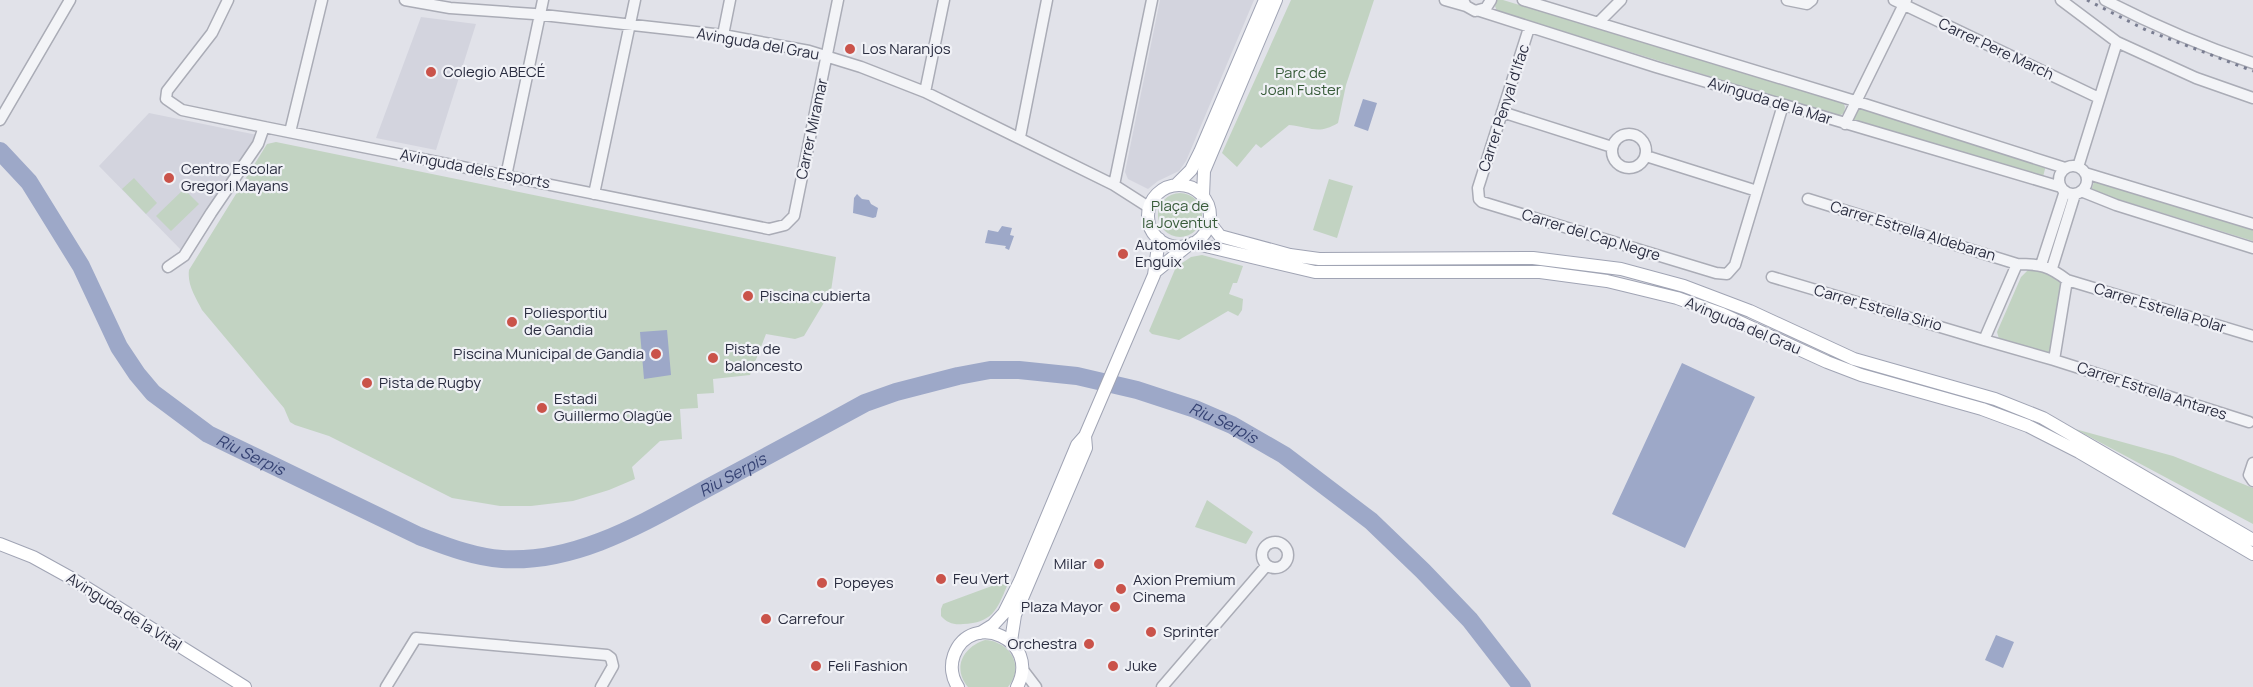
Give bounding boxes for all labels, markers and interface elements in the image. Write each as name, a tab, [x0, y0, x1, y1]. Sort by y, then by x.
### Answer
street label: Carrer Pere March	[1935, 13, 2057, 85]
street label: Avinguda del Grau	[695, 22, 821, 65]
place label: Los Naranjos	[862, 38, 951, 59]
street label: Carrer Penyal d'Ifac	[1473, 41, 1534, 174]
marker: Los Naranjos	[843, 42, 857, 56]
place label: Colegio ABECÉ	[443, 61, 545, 82]
park label: Parc de Joan Fuster	[1261, 62, 1342, 100]
marker: Colegio ABECÉ	[424, 65, 438, 79]
street label: Avinguda de la Mar	[1705, 72, 1835, 130]
street label: Carrer Miramar	[791, 76, 833, 181]
street label: Avinguda dels Esports	[398, 144, 552, 193]
place label: Centro Escolar Gregori Mayans	[181, 158, 289, 196]
marker: Centro Escolar Gregori Mayans	[162, 171, 176, 185]
park label: Plaça de la Joventut	[1142, 195, 1218, 233]
street label: Carrer Estrella Aldebaran	[1828, 195, 1999, 266]
street label: Carrer del Cap Negre	[1519, 203, 1663, 266]
place label: Automóviles Enguix	[1135, 234, 1221, 272]
marker: Automóviles Enguix	[1116, 247, 1130, 261]
street label: Carrer Estrella Polar	[2092, 277, 2229, 338]
street label: Carrer Estrella Sirio	[1812, 279, 1945, 336]
place label: Piscina cubierta	[760, 285, 870, 306]
marker: Piscina cubierta	[741, 289, 755, 303]
street label: Avinguda del Grau	[1682, 292, 1804, 359]
place label: Poliesportiu de Gandia	[524, 302, 607, 340]
marker: Poliesportiu de Gandia	[505, 315, 519, 329]
place label: Pista de baloncesto	[725, 338, 803, 376]
place label: Piscina Municipal de Gandia	[453, 343, 644, 364]
marker: Piscina Municipal de Gandia	[649, 347, 663, 361]
marker: Pista de baloncesto	[706, 351, 720, 365]
street label: Carrer Estrella Antares	[2075, 356, 2230, 425]
place label: Pista de Rugby	[379, 372, 481, 393]
marker: Pista de Rugby	[360, 376, 374, 390]
place label: Estadi Guillermo Olagüe	[554, 388, 672, 426]
water label: Riu Serpis	[1186, 397, 1263, 449]
marker: Estadi Guillermo Olagüe	[535, 401, 549, 415]
water label: Riu Serpis	[213, 429, 290, 481]
water label: Riu Serpis	[695, 447, 771, 502]
place label: Milar	[1054, 553, 1088, 574]
marker: Milar	[1092, 557, 1106, 571]
street label: Avinguda de la Vital	[62, 568, 186, 656]
place label: Feu Vert	[953, 568, 1009, 589]
place label: Axion Premium Cinema	[1133, 569, 1235, 607]
place label: Popeyes	[834, 572, 894, 593]
marker: Feu Vert	[934, 572, 948, 586]
marker: Popeyes	[815, 576, 829, 590]
marker: Axion Premium Cinema	[1114, 582, 1128, 596]
place label: Plaza Mayor	[1021, 596, 1104, 617]
marker: Plaza Mayor	[1108, 600, 1122, 614]
place label: Carrefour	[778, 608, 845, 629]
marker: Carrefour	[759, 612, 773, 626]
place label: Sprinter	[1163, 621, 1219, 642]
marker: Sprinter	[1144, 625, 1158, 639]
place label: Orchestra	[1008, 633, 1077, 654]
marker: Orchestra	[1082, 637, 1096, 651]
place label: Feli Fashion	[828, 655, 908, 676]
place label: Juke	[1125, 655, 1157, 676]
marker: Feli Fashion	[809, 659, 823, 673]
marker: Juke	[1106, 659, 1120, 673]

